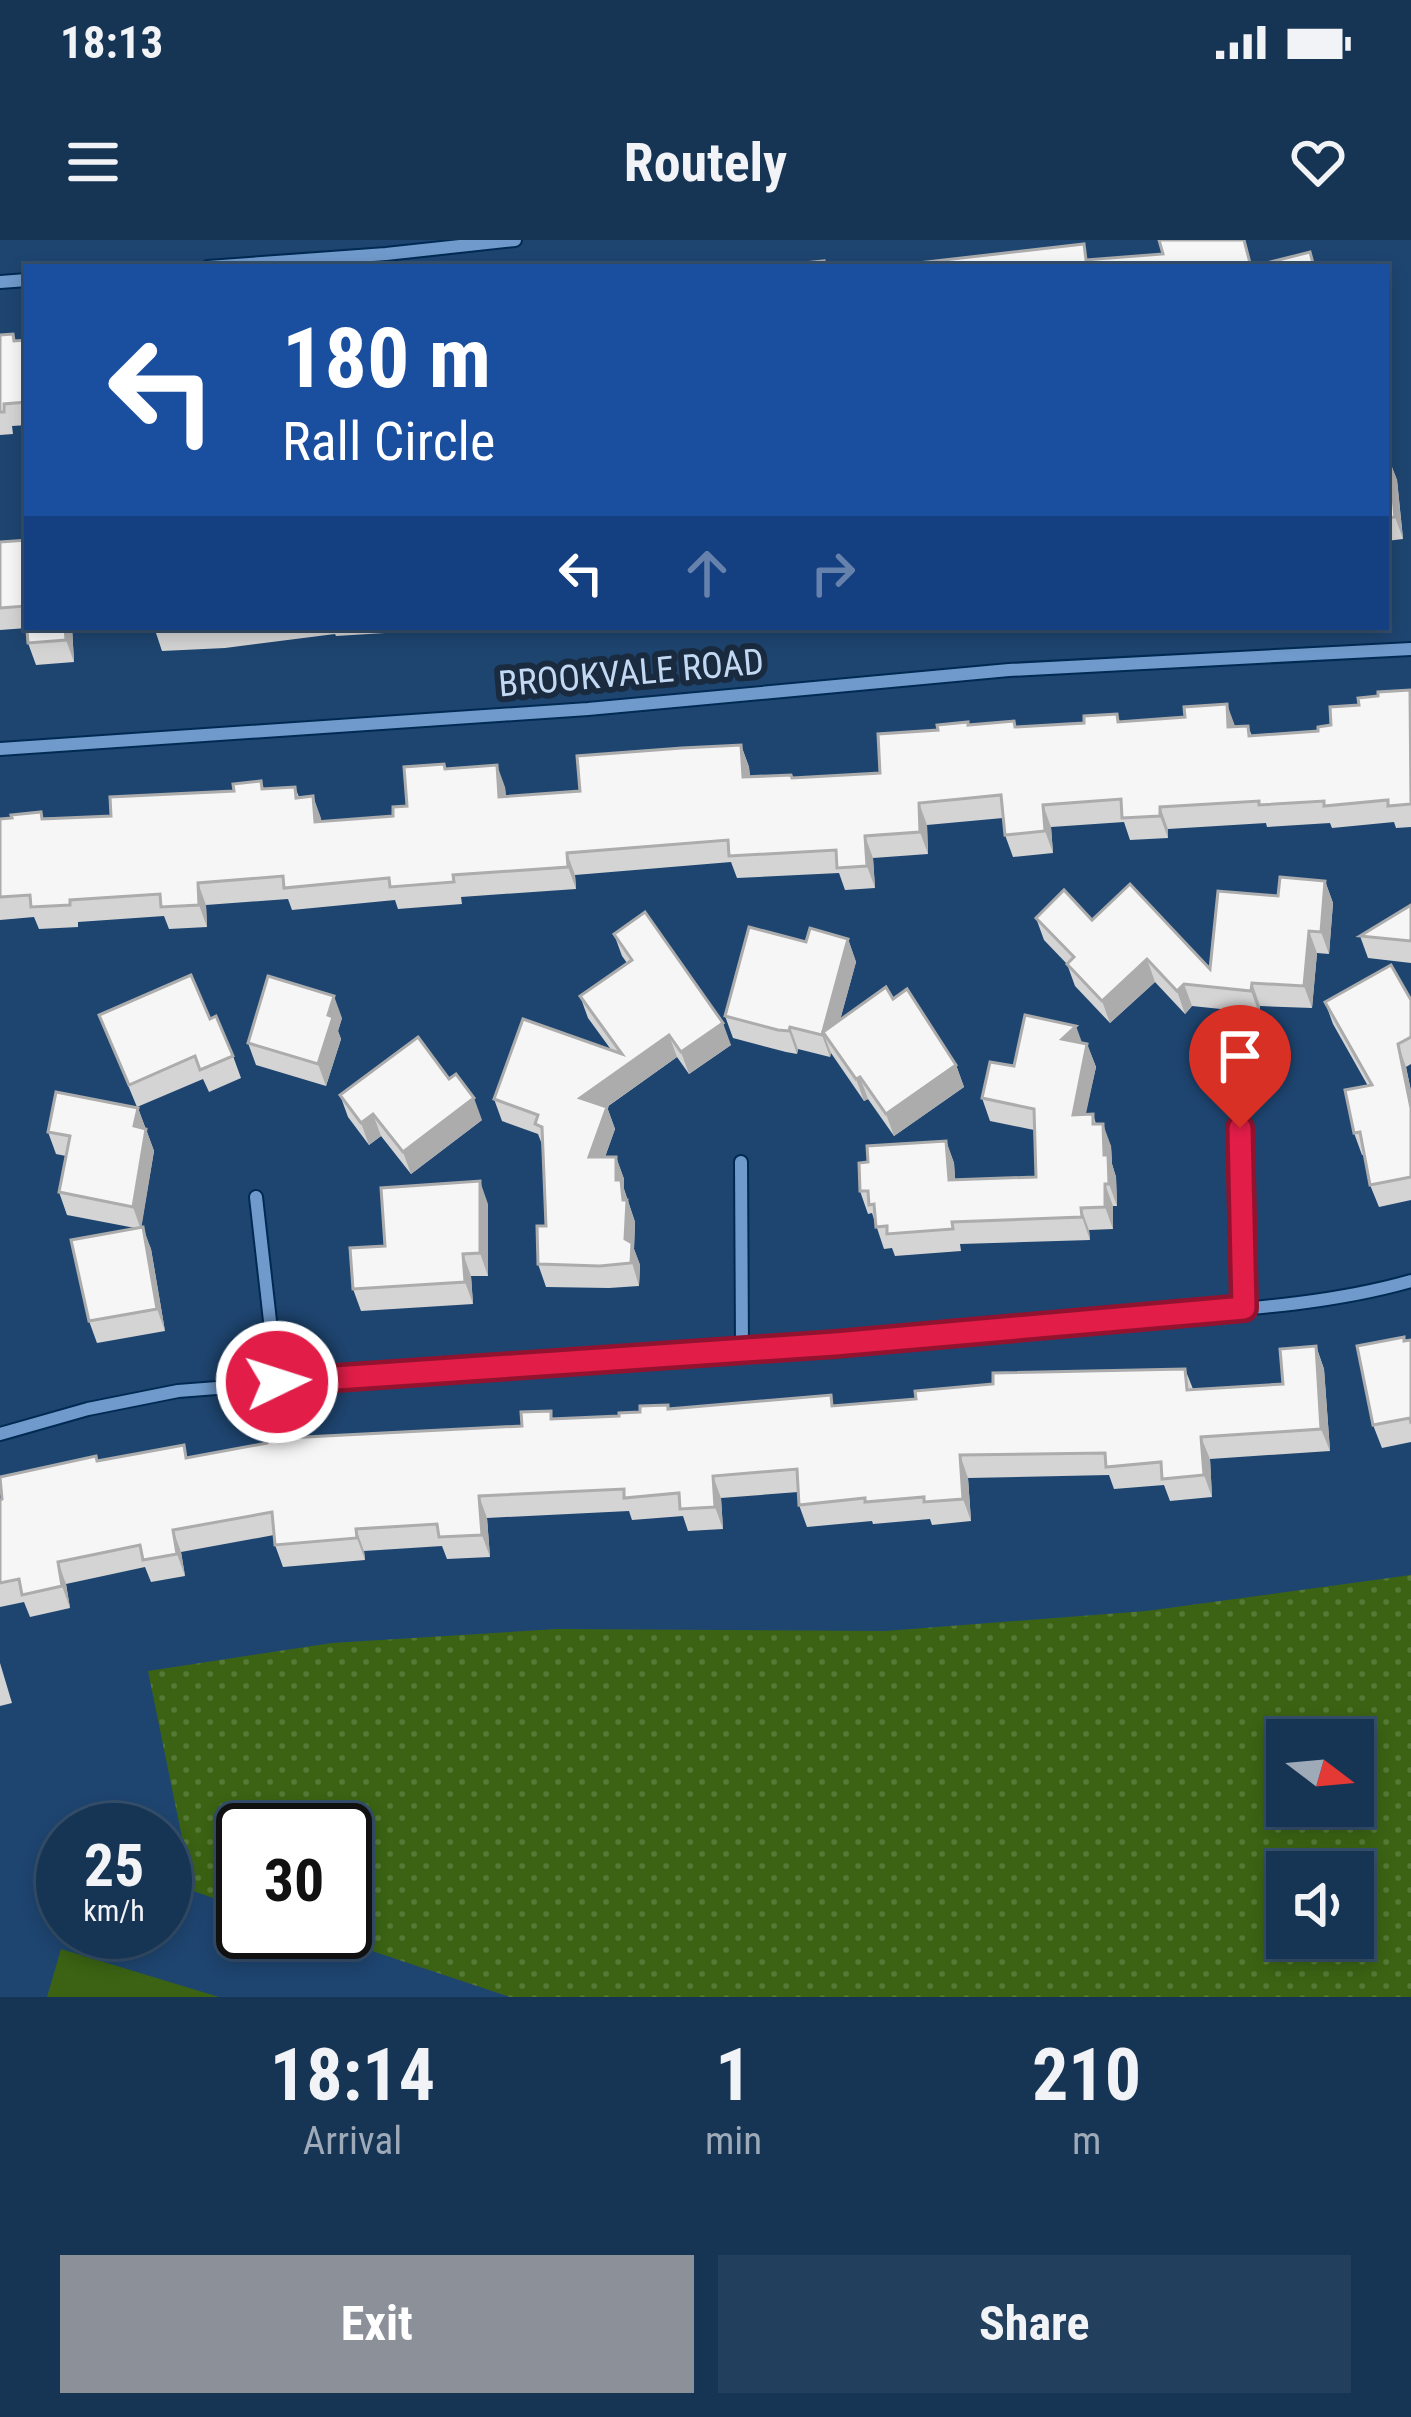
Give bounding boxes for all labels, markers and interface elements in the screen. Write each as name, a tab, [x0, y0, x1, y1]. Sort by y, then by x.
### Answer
text: 18:13	[60, 16, 163, 69]
icon: menu	[60, 129, 126, 195]
icon: heart	[1285, 129, 1351, 195]
text: Routely	[624, 131, 787, 194]
text: 180 m	[282, 309, 491, 408]
icon: left	[84, 312, 240, 468]
text: Rall Circle	[282, 410, 495, 473]
icon: left	[548, 540, 614, 606]
icon: ahead	[674, 540, 740, 606]
icon: right	[800, 540, 866, 606]
street label: BROOKVALE ROAD	[497, 640, 765, 706]
pin	[1189, 1005, 1291, 1128]
icon: arrive	[1207, 1023, 1273, 1089]
position arrow	[214, 1319, 340, 1445]
north arrow	[1266, 1719, 1374, 1827]
map controls	[1266, 1719, 1374, 1959]
speed limit sign: 30	[216, 1803, 372, 1959]
text: 25	[84, 1830, 144, 1901]
button: sound	[1266, 1851, 1374, 1959]
text: km/h	[83, 1893, 145, 1928]
text: 18:14	[270, 2033, 435, 2118]
text: 1	[715, 2033, 752, 2118]
text: 210	[1032, 2033, 1141, 2118]
text: Arrival	[303, 2118, 402, 2164]
text: min	[705, 2118, 762, 2164]
text: m	[1072, 2118, 1101, 2164]
button: Exit	[60, 2255, 694, 2393]
button: Share	[718, 2255, 1351, 2393]

